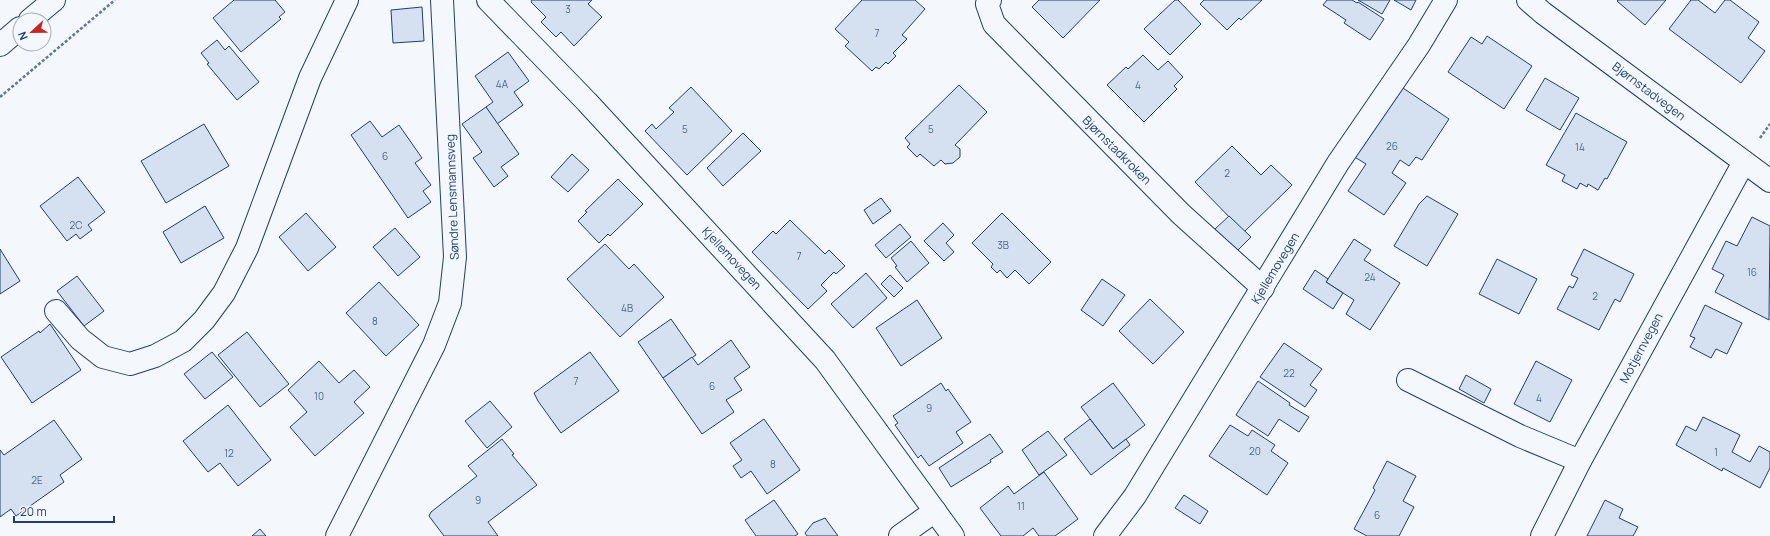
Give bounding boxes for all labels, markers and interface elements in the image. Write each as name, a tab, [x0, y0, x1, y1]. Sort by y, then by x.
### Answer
house number: 3	[565, 2, 571, 16]
north arrow	[12, 12, 52, 52]
house number: 7	[874, 26, 880, 40]
text: N	[14, 29, 31, 42]
street label: Bjørnstadvegen	[1609, 58, 1689, 124]
house number: 4A	[496, 77, 509, 91]
house number: 4	[1135, 78, 1141, 92]
street label: Bjørnstadkroken	[1079, 112, 1155, 188]
house number: 5	[682, 122, 688, 136]
house number: 5	[928, 122, 934, 136]
street label: Søndre Lensmannsveg	[441, 134, 463, 260]
house number: 26	[1386, 139, 1398, 153]
house number: 14	[1575, 140, 1585, 154]
house number: 6	[382, 149, 388, 163]
house number: 2	[1224, 166, 1230, 180]
house number: 2C	[70, 218, 82, 232]
street label: Kjellemovegen	[698, 223, 766, 293]
street label: Kjellemovegen	[1247, 229, 1303, 307]
house number: 3B	[997, 238, 1009, 252]
house number: 7	[796, 249, 802, 263]
house number: 16	[1747, 265, 1757, 279]
house number: 24	[1364, 270, 1376, 284]
house number: 2	[1592, 289, 1598, 303]
house number: 4B	[621, 301, 633, 315]
street label: Motjernvegen	[1615, 310, 1667, 386]
house number: 8	[372, 314, 378, 328]
house number: 22	[1283, 366, 1295, 380]
house number: 7	[573, 374, 579, 388]
house number: 6	[709, 379, 715, 393]
house number: 10	[314, 389, 324, 403]
house number: 4	[1536, 391, 1542, 405]
house number: 9	[926, 401, 932, 415]
house number: 20	[1249, 444, 1261, 458]
house number: 1	[1714, 445, 1718, 459]
house number: 12	[224, 446, 234, 460]
house number: 8	[770, 457, 776, 471]
house number: 2E	[31, 473, 43, 487]
house number: 9	[475, 493, 481, 507]
scale bar	[14, 498, 114, 524]
house number: 11	[1017, 499, 1025, 513]
text: 20 m	[20, 503, 47, 520]
house number: 6	[1374, 508, 1380, 522]

